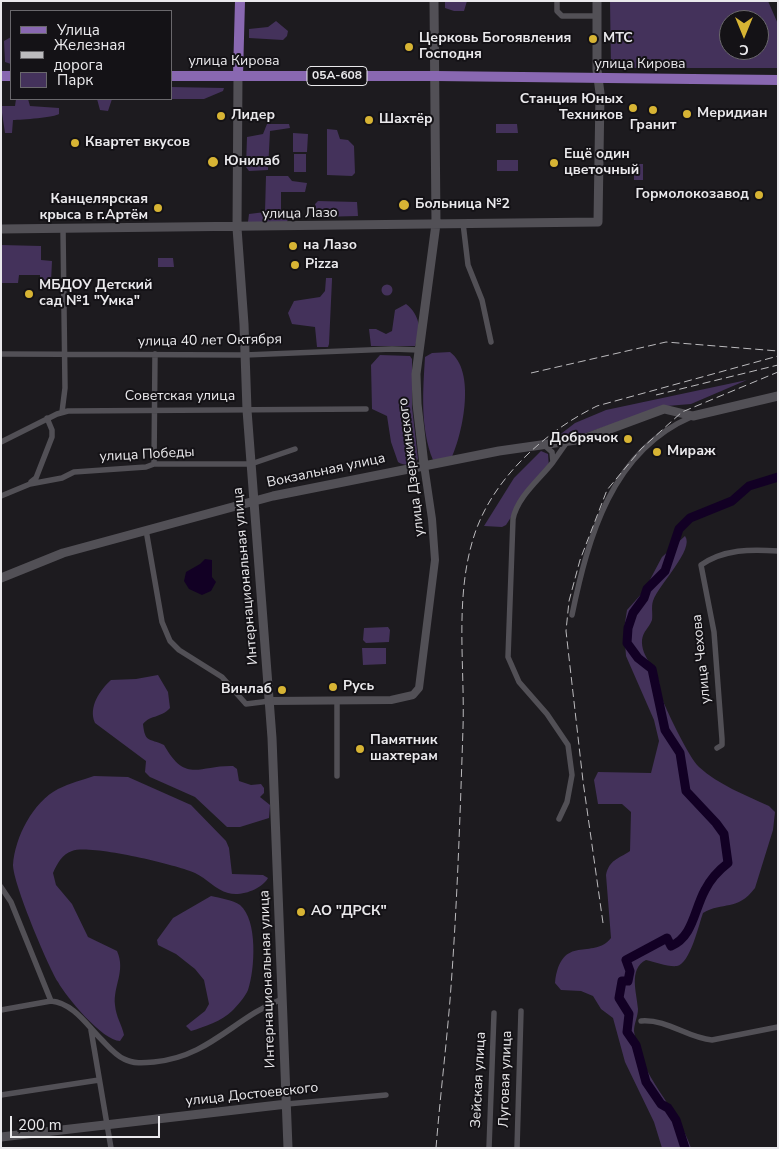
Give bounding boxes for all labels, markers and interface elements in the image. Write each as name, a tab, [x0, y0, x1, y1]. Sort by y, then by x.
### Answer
legend	[10, 10, 172, 100]
north arrow	[719, 10, 769, 60]
text: Улица	[57, 20, 100, 40]
place label: Церковь Богоявления Господня	[419, 31, 571, 64]
place label: МТС	[603, 31, 633, 47]
marker: МТС	[587, 33, 599, 45]
text: Железная дорога	[54, 35, 125, 75]
text: С	[739, 40, 749, 59]
marker: Церковь Богоявления Господня	[403, 41, 415, 53]
street label: улица Кирова	[188, 54, 280, 70]
street label: улица Кирова	[594, 57, 686, 73]
road number: 05А-608	[307, 66, 367, 85]
text: Парк	[57, 70, 93, 90]
place label: Станция Юных Техников	[520, 92, 623, 124]
marker: Станция Юных Техников	[627, 102, 639, 114]
marker: Гранит	[647, 104, 659, 116]
place label: Меридиан	[697, 106, 767, 122]
place label: Лидер	[231, 108, 275, 124]
marker: Меридиан	[681, 108, 693, 120]
marker: Лидер	[215, 110, 227, 122]
place label: Шахтёр	[379, 112, 433, 128]
marker: Шахтёр	[363, 114, 375, 126]
place label: Гранит	[630, 118, 676, 134]
place label: Квартет вкусов	[85, 135, 190, 151]
marker: Квартет вкусов	[69, 137, 81, 149]
place label: Ещё один цветочный	[564, 147, 639, 180]
place label: Юнилаб	[224, 154, 280, 170]
marker: Юнилаб	[206, 155, 220, 169]
marker: Ещё один цветочный	[548, 157, 560, 169]
place label: Гормолокозавод	[636, 187, 749, 203]
marker: Гормолокозавод	[753, 189, 765, 201]
place label: Канцелярская крыса в г.Артём	[39, 192, 148, 224]
place label: Больница №2	[415, 197, 510, 213]
marker: Больница №2	[397, 198, 411, 212]
marker: Канцелярская крыса в г.Артём	[152, 202, 164, 214]
street label: улица Лазо	[262, 205, 338, 223]
place label: на Лазо	[303, 238, 357, 254]
marker: на Лазо	[287, 240, 299, 252]
place label: Pizza	[305, 257, 339, 273]
marker: Pizza	[289, 259, 301, 271]
place label: МБДОУ Детский сад №1 "Умка"	[39, 278, 152, 310]
marker: МБДОУ Детский сад №1 "Умка"	[23, 288, 35, 300]
street label: улица 40 лет Октября	[138, 331, 282, 351]
street label: Советская улица	[125, 389, 235, 405]
street label: улица Дзержинского	[395, 397, 429, 537]
place label: Добрячок	[550, 431, 618, 447]
marker: Добрячок	[622, 433, 634, 445]
street label: улица Победы	[99, 444, 195, 466]
place label: Мираж	[667, 444, 716, 460]
marker: Мираж	[651, 446, 663, 458]
street label: Вокзальная улица	[265, 450, 387, 492]
street label: Интернациональная улица	[230, 487, 262, 665]
street label: улица Чехова	[689, 613, 715, 705]
place label: Русь	[343, 679, 374, 695]
marker: Русь	[327, 681, 339, 693]
place label: Винлаб	[221, 682, 272, 698]
marker: Винлаб	[276, 684, 288, 696]
place label: Памятник шахтерам	[370, 733, 438, 766]
marker: Памятник шахтерам	[354, 743, 366, 755]
street label: Интернациональная улица	[256, 890, 280, 1068]
place label: АО "ДРСК"	[311, 904, 387, 920]
marker: АО "ДРСК"	[295, 906, 307, 918]
street label: Луговая улица	[496, 1030, 516, 1128]
street label: Зейская улица	[468, 1031, 490, 1129]
street label: улица Достоевского	[185, 1080, 319, 1110]
scale bar	[12, 1106, 162, 1138]
text: 200 m	[18, 1115, 62, 1135]

